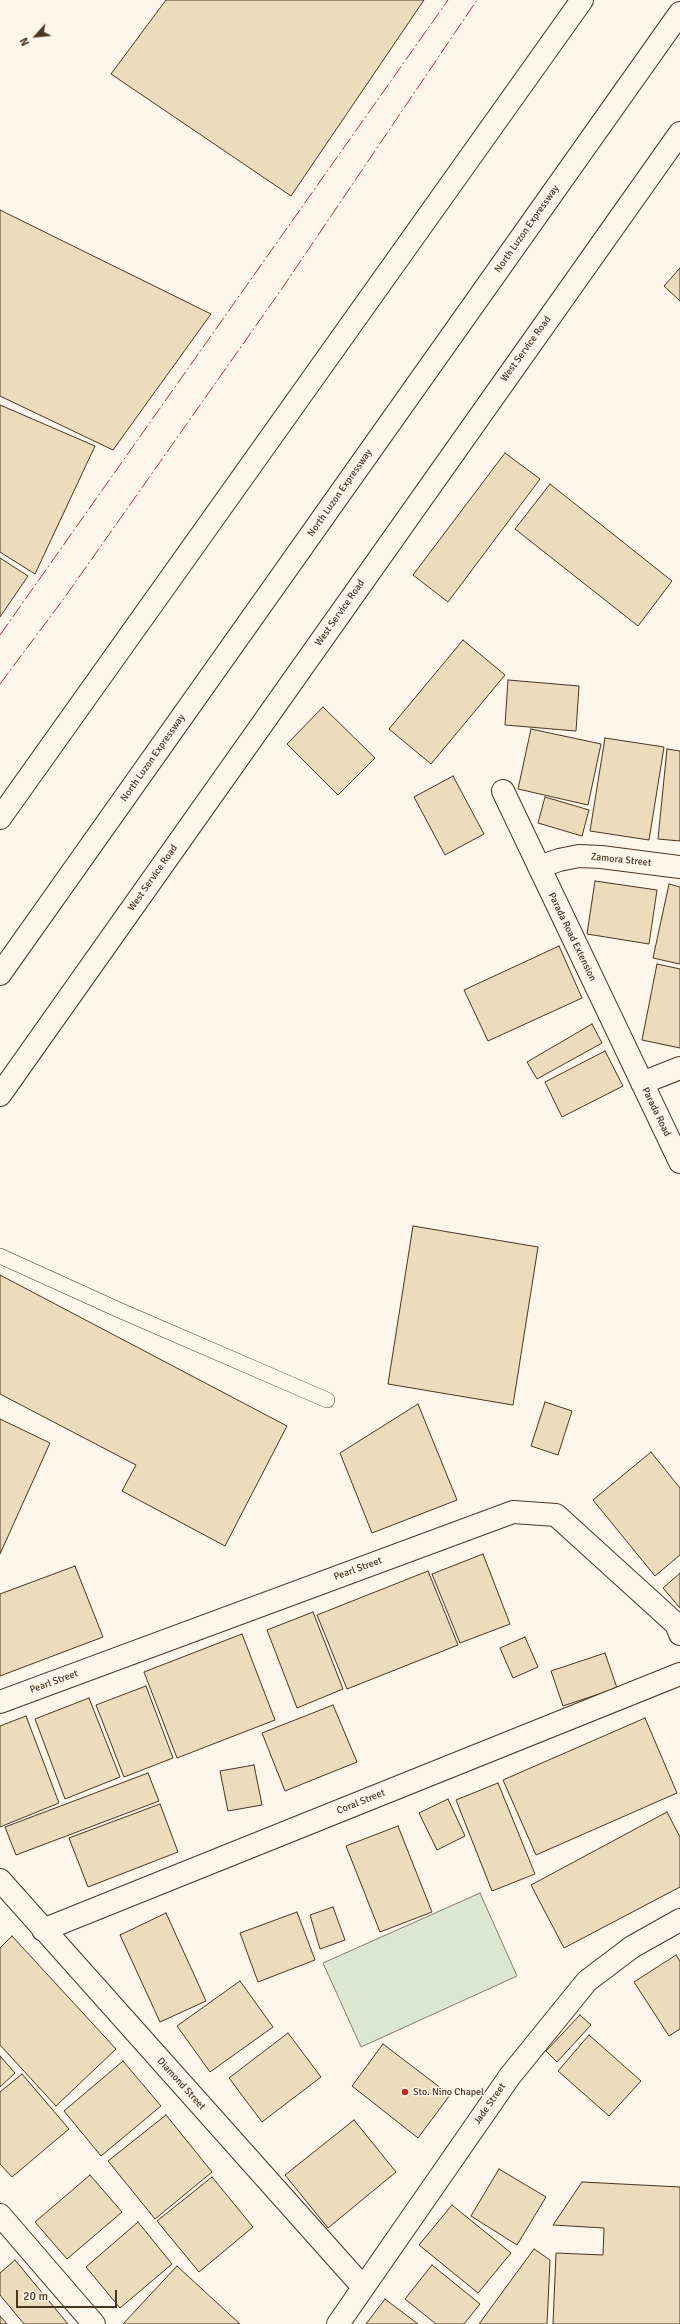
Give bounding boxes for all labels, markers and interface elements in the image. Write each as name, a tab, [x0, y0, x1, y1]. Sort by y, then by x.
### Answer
north arrow	[16, 16, 56, 56]
text: N	[17, 35, 32, 48]
street label: North Luzon Expressway	[492, 183, 562, 275]
street label: West Service Road	[498, 314, 554, 384]
street label: North Luzon Expressway	[305, 447, 375, 539]
street label: West Service Road	[313, 578, 367, 648]
street label: North Luzon Expressway	[118, 712, 188, 804]
street label: West Service Road	[126, 843, 180, 913]
street label: Zamora Street	[590, 851, 652, 869]
street label: Parada Road Extension	[545, 891, 599, 983]
street label: Parada Road	[639, 1085, 673, 1139]
street label: Pearl Street	[332, 1555, 384, 1583]
street label: Pearl Street	[28, 1668, 80, 1696]
street label: Coral Street	[335, 1787, 387, 1817]
street label: Diamond Street	[154, 2055, 208, 2113]
street label: Jade Street	[471, 2081, 509, 2127]
place label: Sto. Nino Chapel	[413, 2086, 484, 2098]
marker: Sto. Nino Chapel	[400, 2087, 410, 2097]
scale bar	[18, 2282, 119, 2308]
text: 20 m	[23, 2289, 48, 2304]

